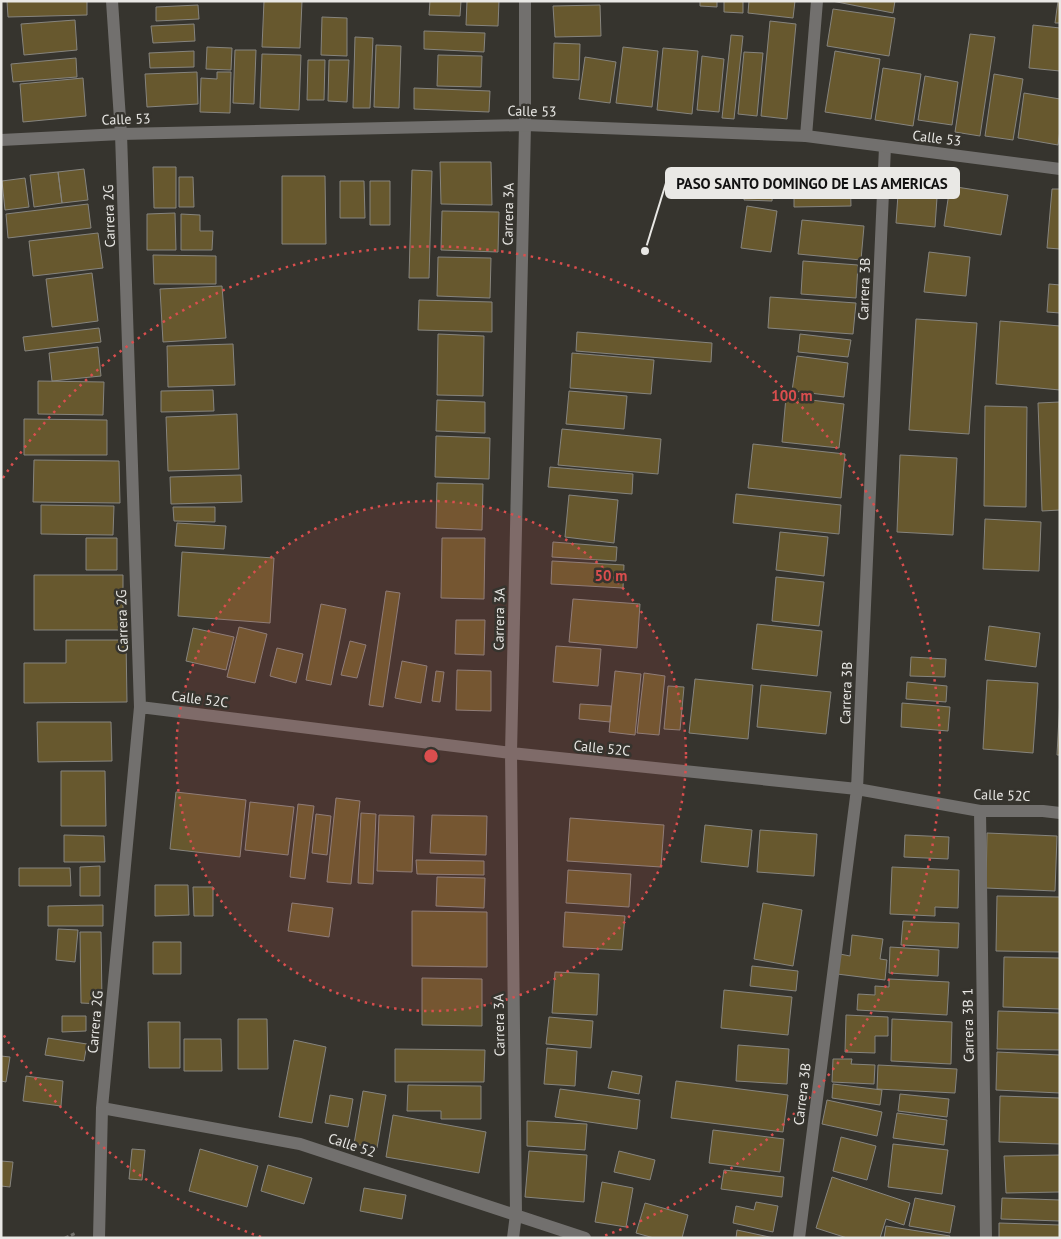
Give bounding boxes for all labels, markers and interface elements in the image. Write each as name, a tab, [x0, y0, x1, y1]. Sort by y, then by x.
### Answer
street label: Calle 53	[507, 102, 557, 120]
street label: Calle 53	[101, 109, 151, 129]
street label: Calle 53	[912, 126, 962, 150]
callout: PASO SANTO DOMINGO DE LAS AMERICAS	[666, 168, 959, 198]
text: PASO SANTO DOMINGO DE LAS AMERICAS	[676, 174, 948, 193]
street label: Carrera 3A	[498, 182, 518, 245]
street label: Carrera 2G	[99, 184, 119, 248]
street label: Carrera 3B	[854, 257, 874, 321]
text: 100 m	[771, 386, 813, 405]
text: 50 m	[595, 566, 627, 585]
street label: Carrera 3A	[489, 587, 509, 650]
street label: Carrera 2G	[112, 589, 132, 653]
street label: Carrera 3B	[836, 661, 856, 725]
street label: Calle 52C	[171, 687, 229, 711]
street label: Calle 52C	[573, 736, 631, 760]
centre of rings	[422, 747, 440, 765]
street label: Calle 52C	[973, 785, 1031, 805]
street label: Carrera 3B 1	[958, 988, 978, 1062]
street label: Carrera 2G	[83, 990, 107, 1054]
street label: Carrera 3A	[489, 993, 509, 1056]
street label: Carrera 3B	[789, 1062, 815, 1126]
street label: Calle 52	[326, 1129, 378, 1161]

